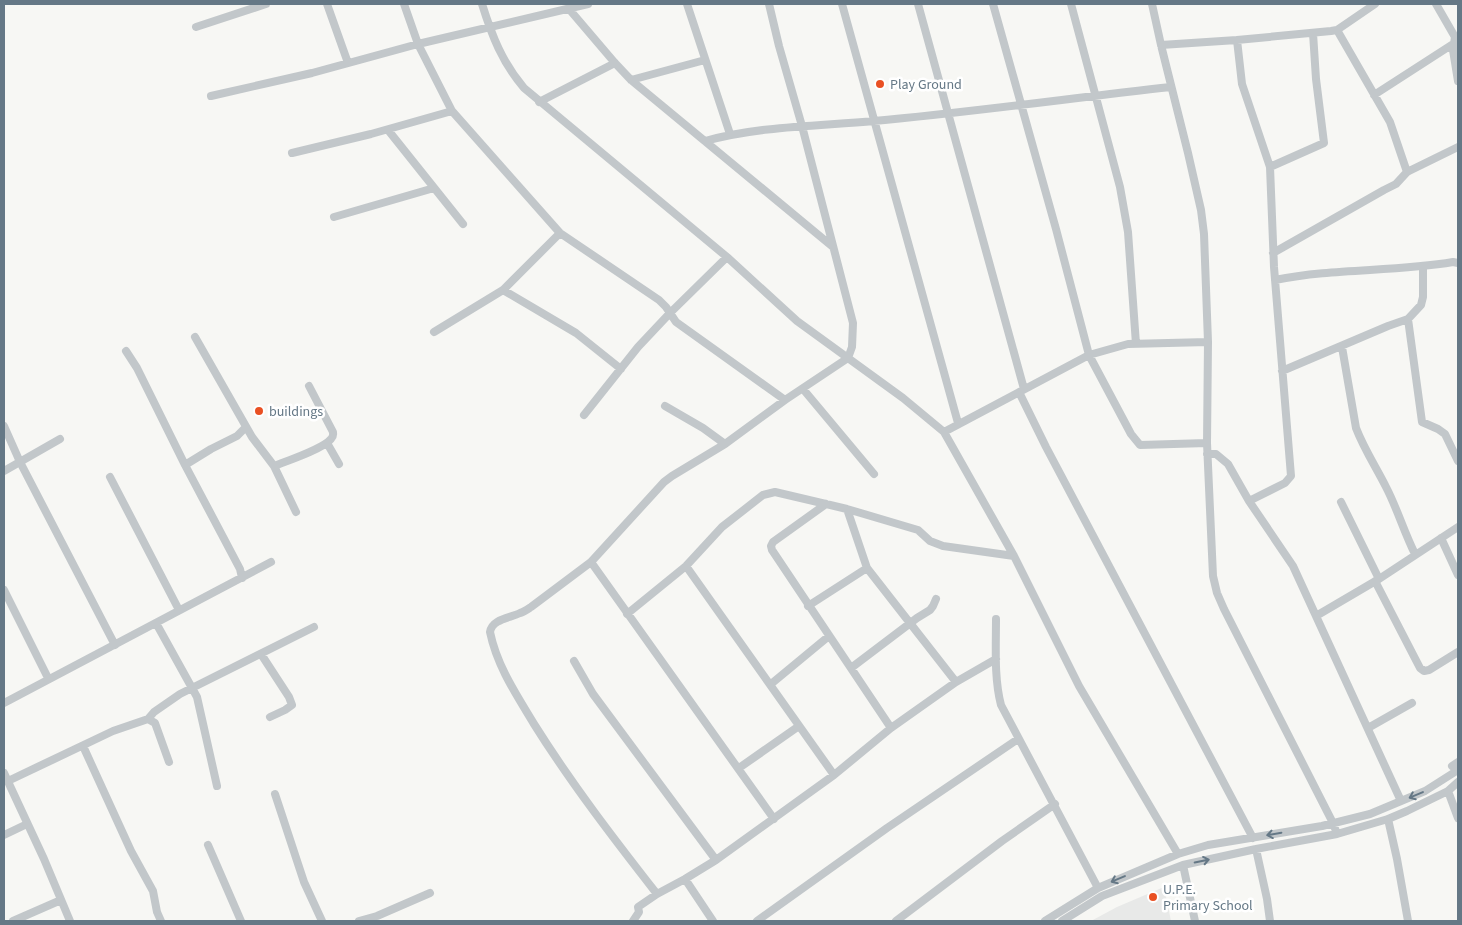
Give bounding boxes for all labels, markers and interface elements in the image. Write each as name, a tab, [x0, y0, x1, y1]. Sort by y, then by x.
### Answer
place label: Play Ground	[890, 75, 962, 95]
marker: Play Ground	[874, 78, 886, 90]
place label: buildings	[269, 402, 323, 422]
marker: buildings	[253, 405, 265, 417]
one-way arrow	[1409, 791, 1424, 800]
one-way arrow	[1266, 830, 1282, 840]
one-way arrow	[1193, 855, 1209, 865]
one-way arrow	[1111, 875, 1127, 884]
place label: U.P.E. Primary School	[1163, 880, 1253, 916]
marker: U.P.E. Primary School	[1147, 891, 1159, 903]

